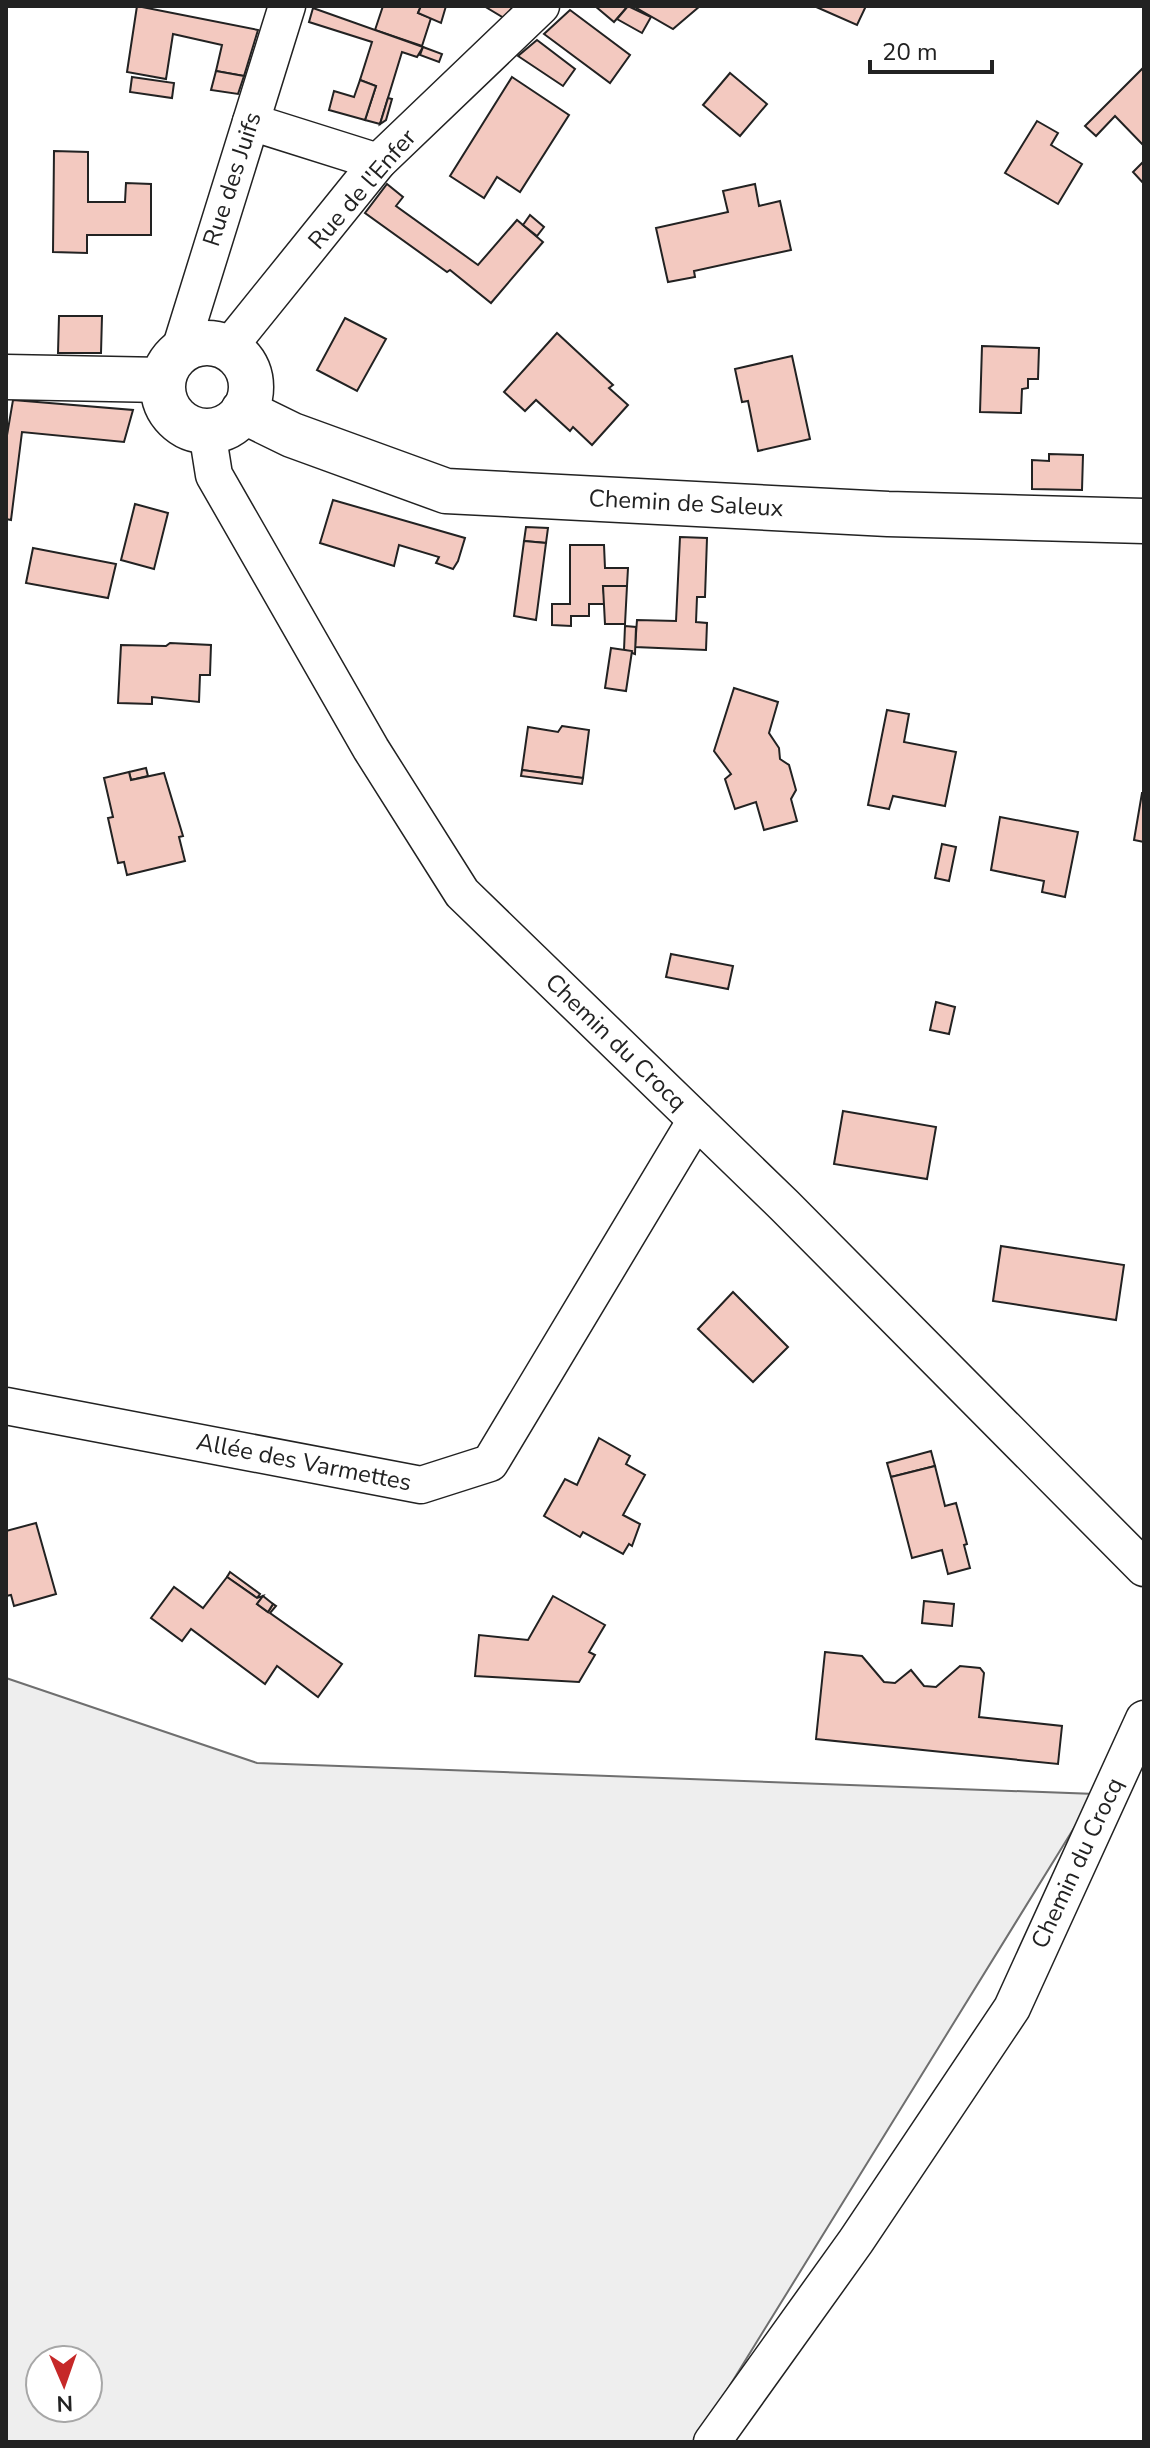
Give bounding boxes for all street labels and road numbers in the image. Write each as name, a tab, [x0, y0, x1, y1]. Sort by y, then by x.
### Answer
street label: Rue des Juifs	[195, 108, 269, 250]
street label: Rue de l'Enfer	[301, 122, 423, 256]
street label: Chemin de Saleux	[588, 482, 784, 524]
street label: Chemin du Crocq	[538, 966, 694, 1118]
street label: Allée des Varmettes	[194, 1425, 414, 1499]
street label: Chemin du Crocq	[1023, 1772, 1131, 1954]

